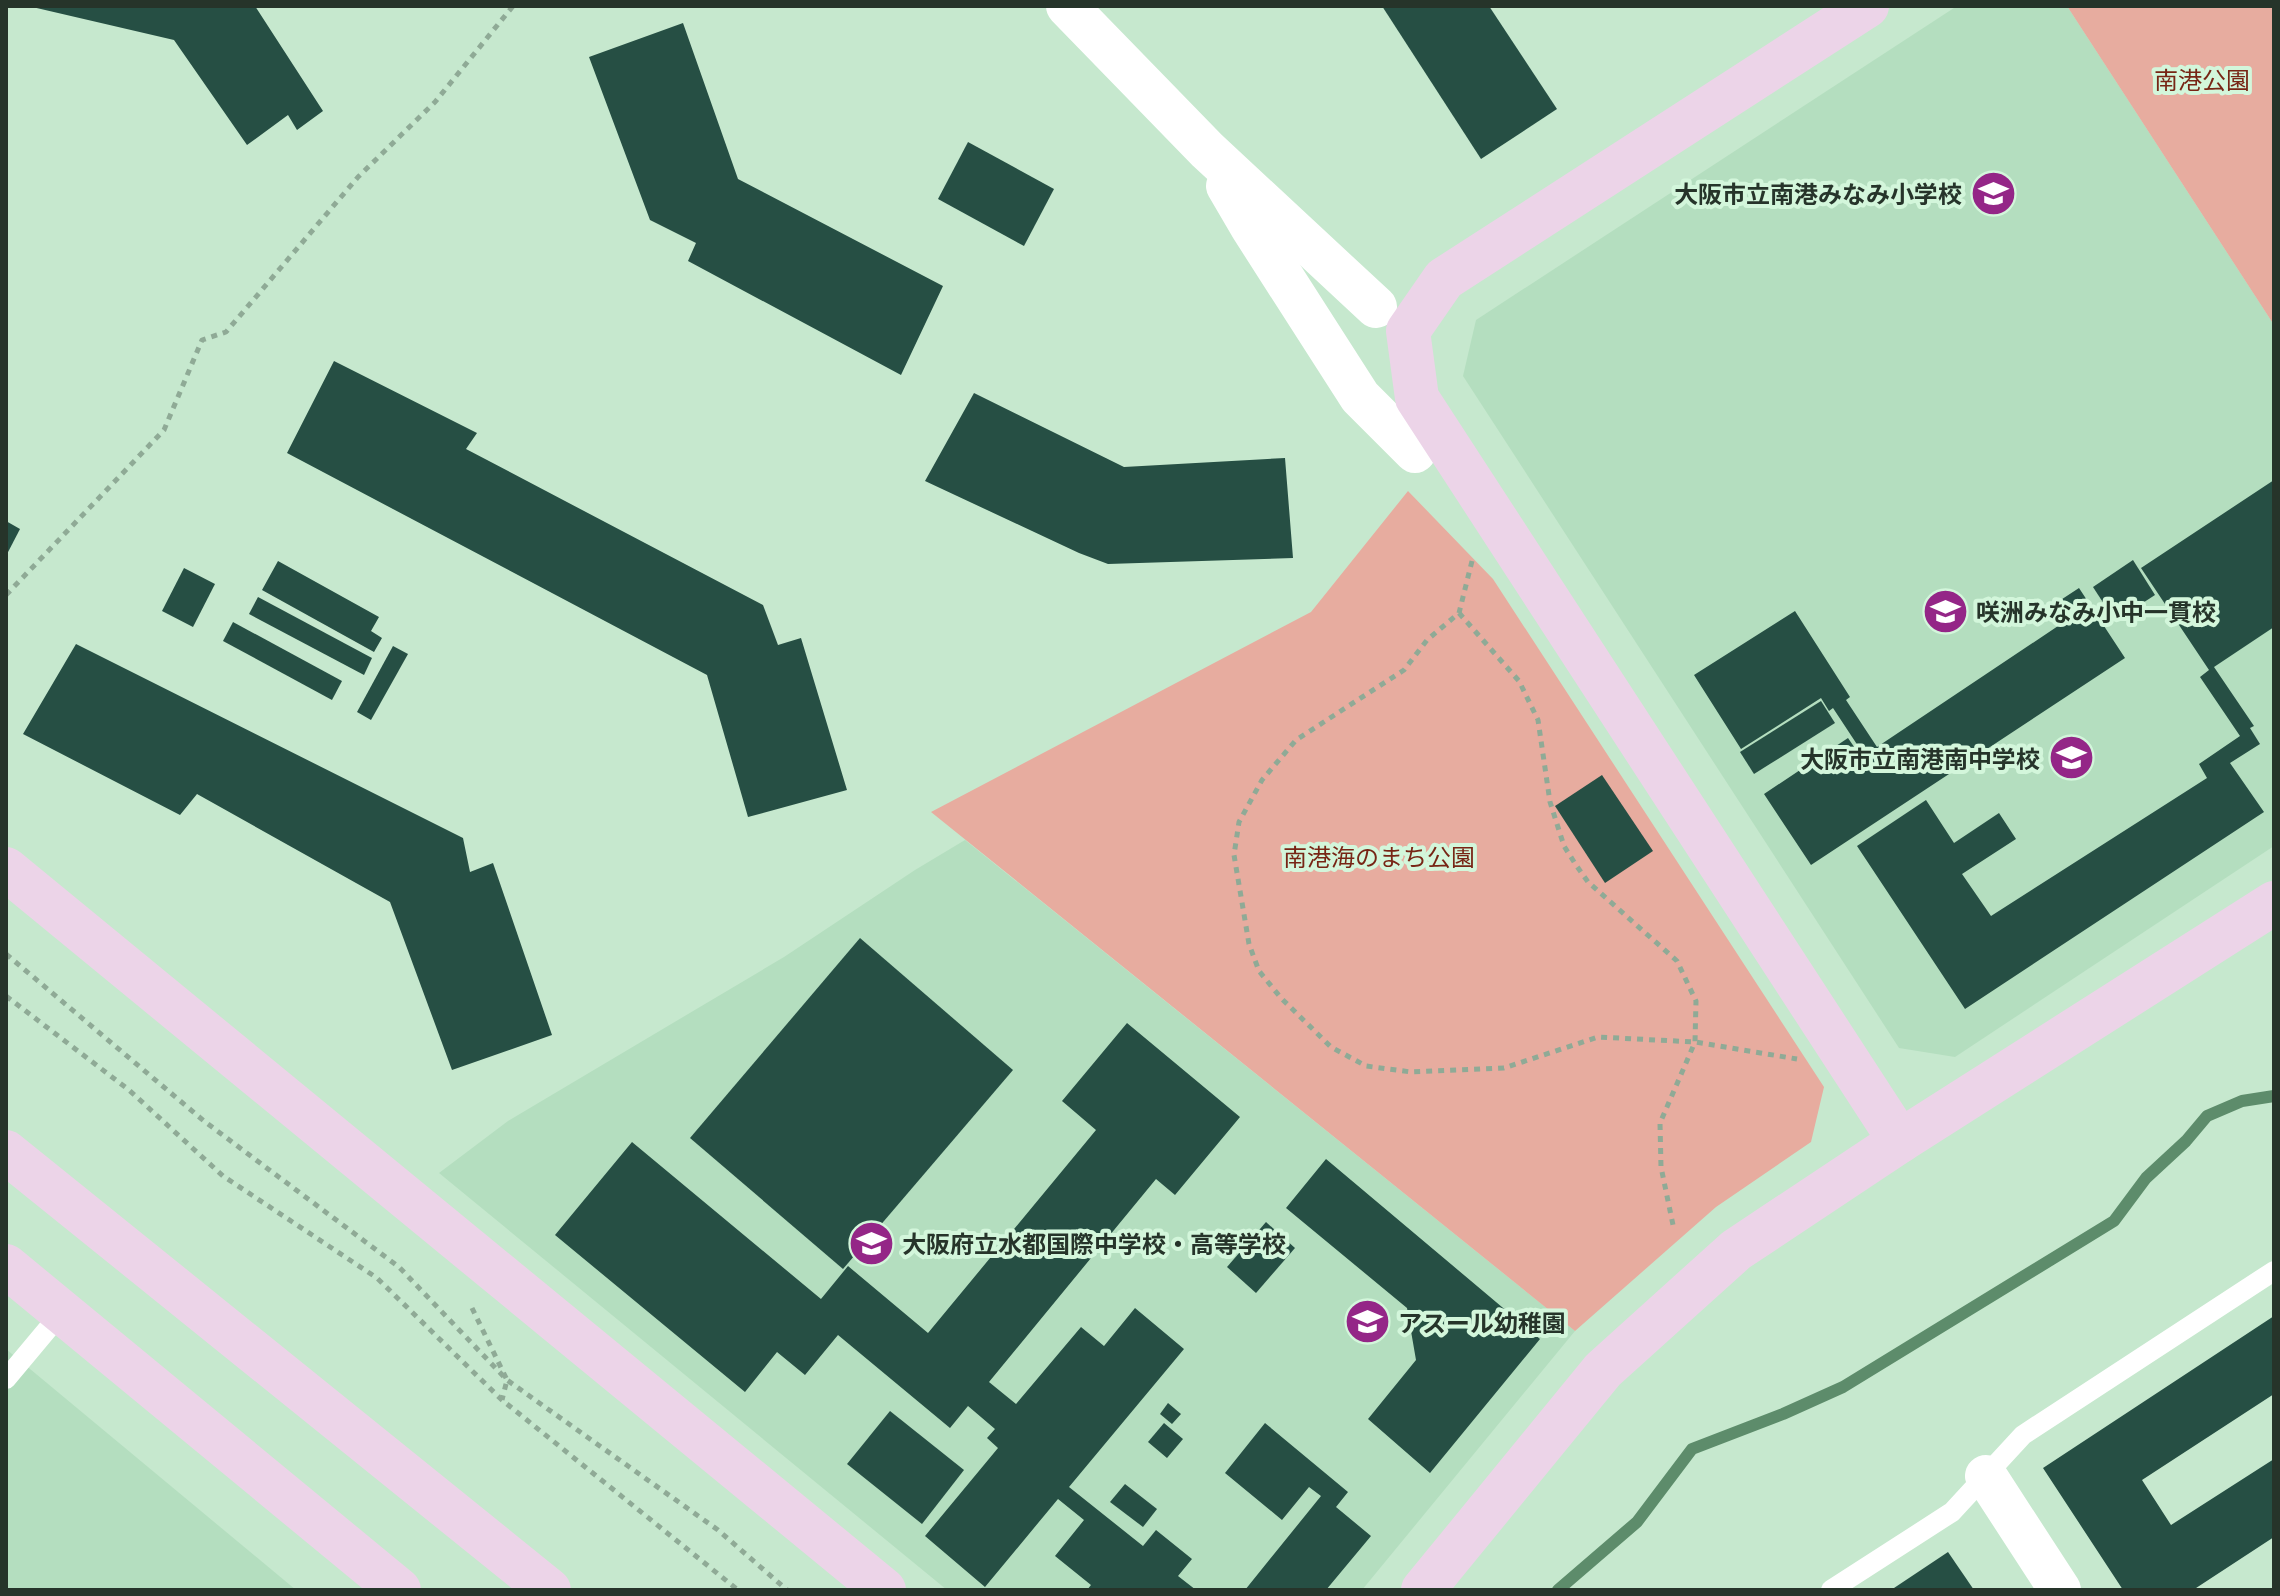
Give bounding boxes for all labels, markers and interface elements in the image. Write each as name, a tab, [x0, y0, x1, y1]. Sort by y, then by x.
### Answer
park label: 南港公園	[2154, 63, 2250, 96]
school or university icon: 大阪市立南港みなみ小学校	[1969, 169, 2017, 217]
place label: 大阪市立南港みなみ小学校	[1674, 177, 1962, 210]
school or university icon: 咲洲みなみ小中一貫校	[1921, 587, 1969, 635]
place label: 咲洲みなみ小中一貫校	[1976, 595, 2216, 628]
school or university icon: 大阪市立南港南中学校	[2047, 734, 2095, 782]
place label: 大阪市立南港南中学校	[1800, 742, 2040, 775]
park label: 南港海のまち公園	[1283, 840, 1475, 873]
school or university icon: 大阪府立水都国際中学校・高等学校	[847, 1219, 895, 1267]
place label: 大阪府立水都国際中学校・高等学校	[902, 1227, 1286, 1260]
school or university icon: アスール幼稚園	[1343, 1298, 1391, 1346]
place label: アスール幼稚園	[1398, 1306, 1566, 1339]

